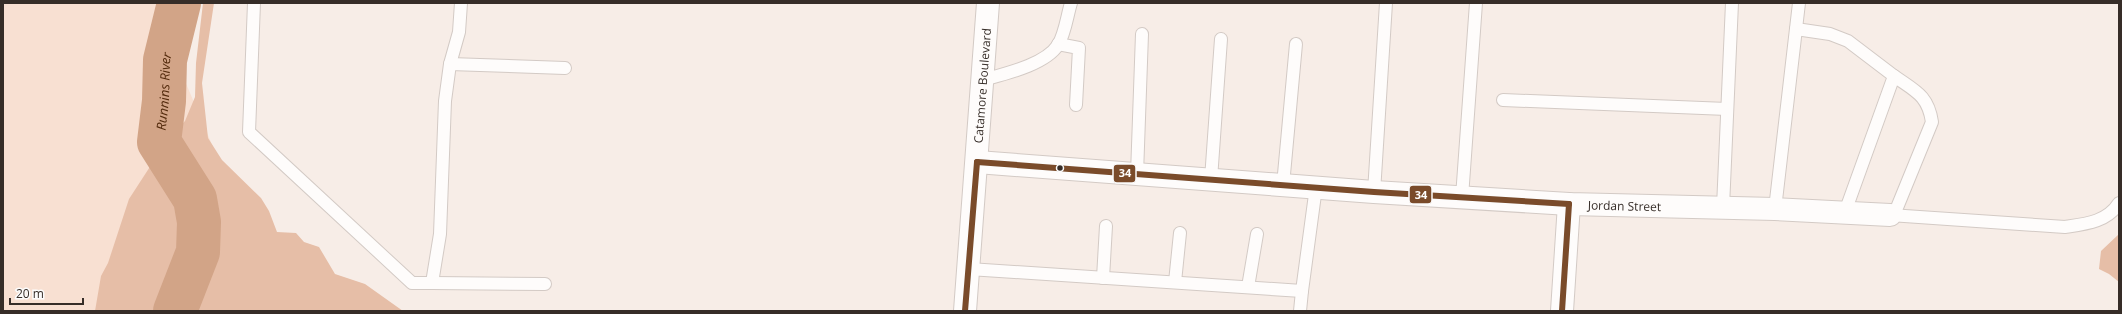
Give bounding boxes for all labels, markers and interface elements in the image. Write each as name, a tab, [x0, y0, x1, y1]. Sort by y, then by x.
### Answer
street label: Catamore Boulevard	[969, 27, 995, 144]
water label: Runnins River	[152, 50, 176, 131]
unlabelled marker	[1055, 163, 1065, 173]
line badge: 34	[1113, 164, 1136, 183]
text: 34	[1119, 165, 1132, 180]
line badge: 34	[1409, 185, 1432, 204]
text: 34	[1415, 187, 1428, 202]
street label: Jordan Street	[1587, 196, 1661, 215]
scale bar	[10, 280, 83, 306]
text: 20 m	[16, 285, 44, 302]

